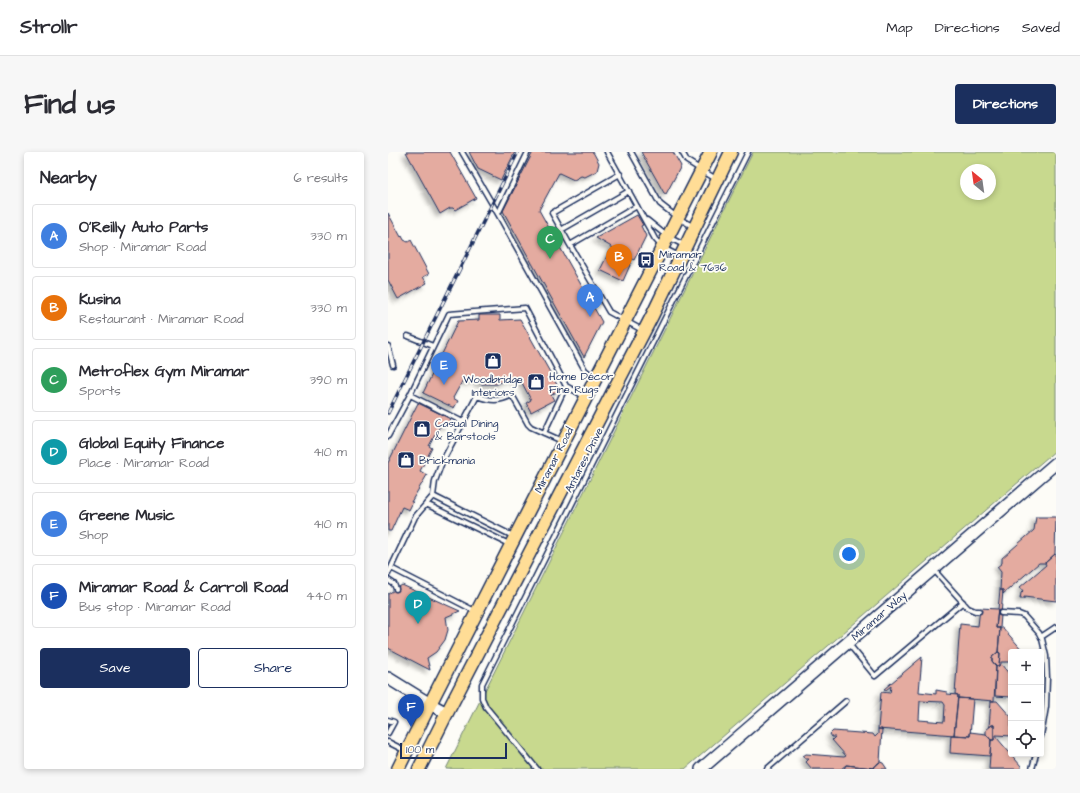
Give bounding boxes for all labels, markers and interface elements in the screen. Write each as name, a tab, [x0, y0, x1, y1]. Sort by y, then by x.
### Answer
text: Strollr	[20, 14, 78, 41]
text: Map	[886, 18, 913, 38]
text: Directions	[935, 18, 1000, 38]
text: Saved	[1022, 18, 1060, 38]
button: Directions	[955, 84, 1056, 124]
text: Find us	[24, 85, 115, 124]
north arrow	[960, 164, 996, 200]
text: Nearby	[40, 166, 97, 190]
text: 6 results	[293, 169, 348, 187]
text: O'Reilly Auto Parts	[79, 217, 208, 238]
pin: C	[537, 226, 563, 259]
text: A	[50, 227, 58, 245]
text: 330 m	[310, 227, 347, 245]
text: Shop · Miramar Road	[79, 238, 206, 256]
pin: B	[606, 244, 632, 277]
place label: Miramar Road & 7636	[659, 247, 727, 275]
bus stop icon: Miramar Road & 7636	[636, 250, 656, 270]
pin: A	[577, 284, 603, 317]
text: Kusina	[79, 289, 121, 310]
text: B	[49, 299, 59, 317]
text: 330 m	[310, 299, 347, 317]
text: Restaurant · Miramar Road	[79, 310, 244, 328]
shop icon: Woodbridge Interiors	[483, 351, 503, 371]
pin: E	[431, 352, 457, 385]
text: Metroflex Gym Miramar	[79, 361, 249, 382]
place label: Home Décor Fine Rugs	[549, 369, 613, 398]
text: C	[49, 371, 59, 389]
text: 390 m	[309, 371, 347, 389]
place label: Woodbridge Interiors	[463, 372, 523, 400]
shop icon: Home Décor Fine Rugs	[526, 372, 546, 392]
text: Sports	[79, 382, 121, 400]
place label: Casual Dining & Barstools	[435, 416, 499, 444]
shop icon: Casual Dining & Barstools	[412, 419, 432, 439]
street label: Miramar Road	[531, 424, 577, 496]
street label: Antares Drive	[561, 425, 607, 495]
text: Global Equity Finance	[79, 433, 224, 454]
text: D	[50, 443, 58, 461]
text: 410 m	[313, 443, 347, 461]
shop icon: Brickmania	[396, 450, 416, 470]
place label: Brickmania	[419, 453, 476, 468]
text: Place · Miramar Road	[79, 454, 209, 472]
text: Greene Music	[79, 505, 175, 526]
text: E	[50, 515, 58, 533]
text: 410 m	[313, 515, 347, 533]
text: Shop	[79, 526, 108, 544]
your location	[839, 544, 859, 564]
text: Miramar Road & Carroll Road	[79, 577, 288, 598]
text: F	[49, 587, 59, 605]
text: 440 m	[306, 587, 347, 605]
street label: Miramar Way	[848, 588, 911, 645]
pin: D	[405, 591, 431, 624]
text: Bus stop · Miramar Road	[79, 598, 231, 616]
button: Save	[40, 648, 190, 688]
button: Share	[198, 648, 348, 688]
map controls	[1008, 649, 1044, 757]
button: +	[1008, 649, 1044, 685]
button: −	[1008, 685, 1044, 721]
pin: F	[398, 694, 424, 727]
button: locate	[1008, 721, 1044, 757]
scale bar	[400, 741, 507, 760]
text: 100 m	[406, 742, 434, 757]

